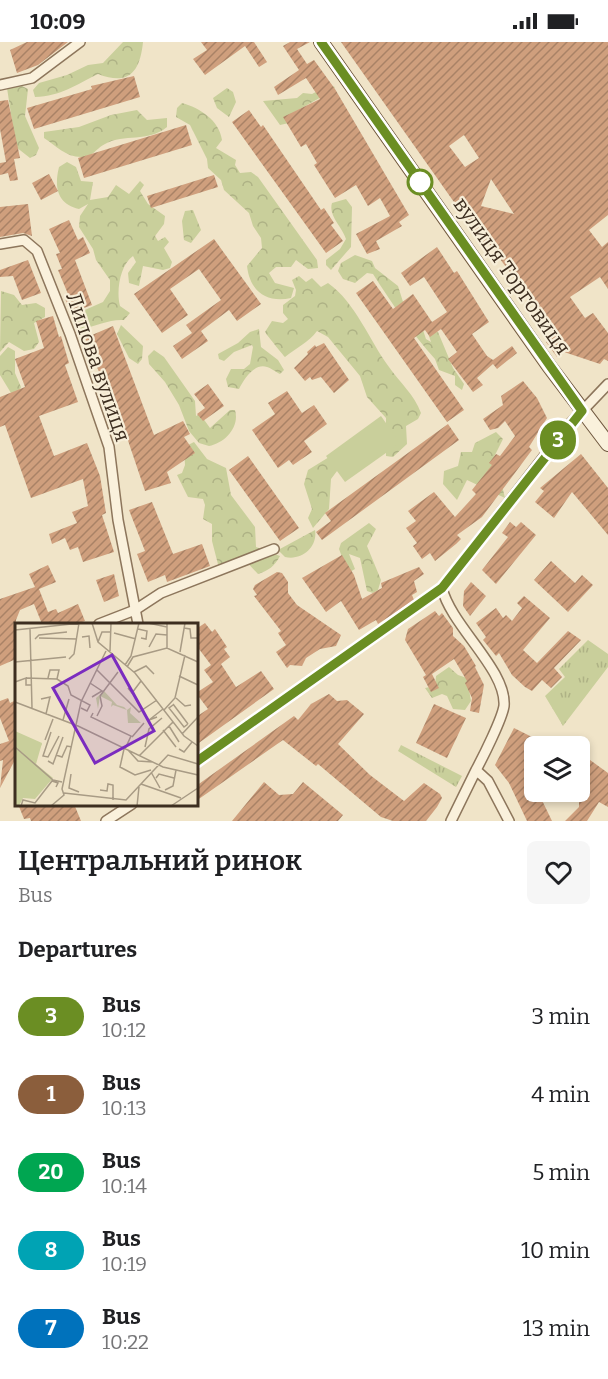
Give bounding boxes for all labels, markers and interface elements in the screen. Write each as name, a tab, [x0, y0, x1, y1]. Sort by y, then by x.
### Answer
text: 10:09	[30, 8, 86, 35]
unlabelled marker	[407, 169, 433, 195]
street label: вулиця Торговиця	[448, 192, 576, 360]
street label: Липова вулиця	[60, 289, 136, 445]
line badge: 3	[538, 420, 578, 460]
text: 3	[552, 427, 564, 453]
inset map	[15, 623, 198, 806]
map controls	[524, 736, 590, 802]
button: layers	[524, 736, 590, 802]
button: heart	[527, 841, 590, 904]
text: Центральний ринок	[18, 844, 302, 877]
text: Bus	[18, 883, 53, 907]
text: Departures	[18, 936, 137, 963]
text: Bus	[102, 991, 141, 1018]
text: 3	[45, 1003, 57, 1029]
text: 3 min	[532, 1003, 590, 1030]
text: 10:12	[102, 1018, 146, 1042]
text: Bus	[102, 1069, 141, 1096]
text: 1	[46, 1081, 56, 1107]
text: 4 min	[531, 1081, 590, 1108]
text: 10:13	[102, 1096, 147, 1120]
text: Bus	[102, 1147, 141, 1174]
text: 20	[38, 1159, 64, 1185]
text: 5 min	[532, 1159, 590, 1186]
text: 10:14	[102, 1174, 147, 1198]
text: Bus	[102, 1225, 141, 1252]
text: 8	[45, 1237, 57, 1263]
text: 10 min	[521, 1237, 590, 1264]
text: 10:19	[102, 1252, 147, 1276]
text: Bus	[102, 1303, 141, 1330]
text: 7	[45, 1315, 57, 1341]
text: 13 min	[523, 1315, 590, 1342]
text: 10:22	[102, 1330, 149, 1354]

